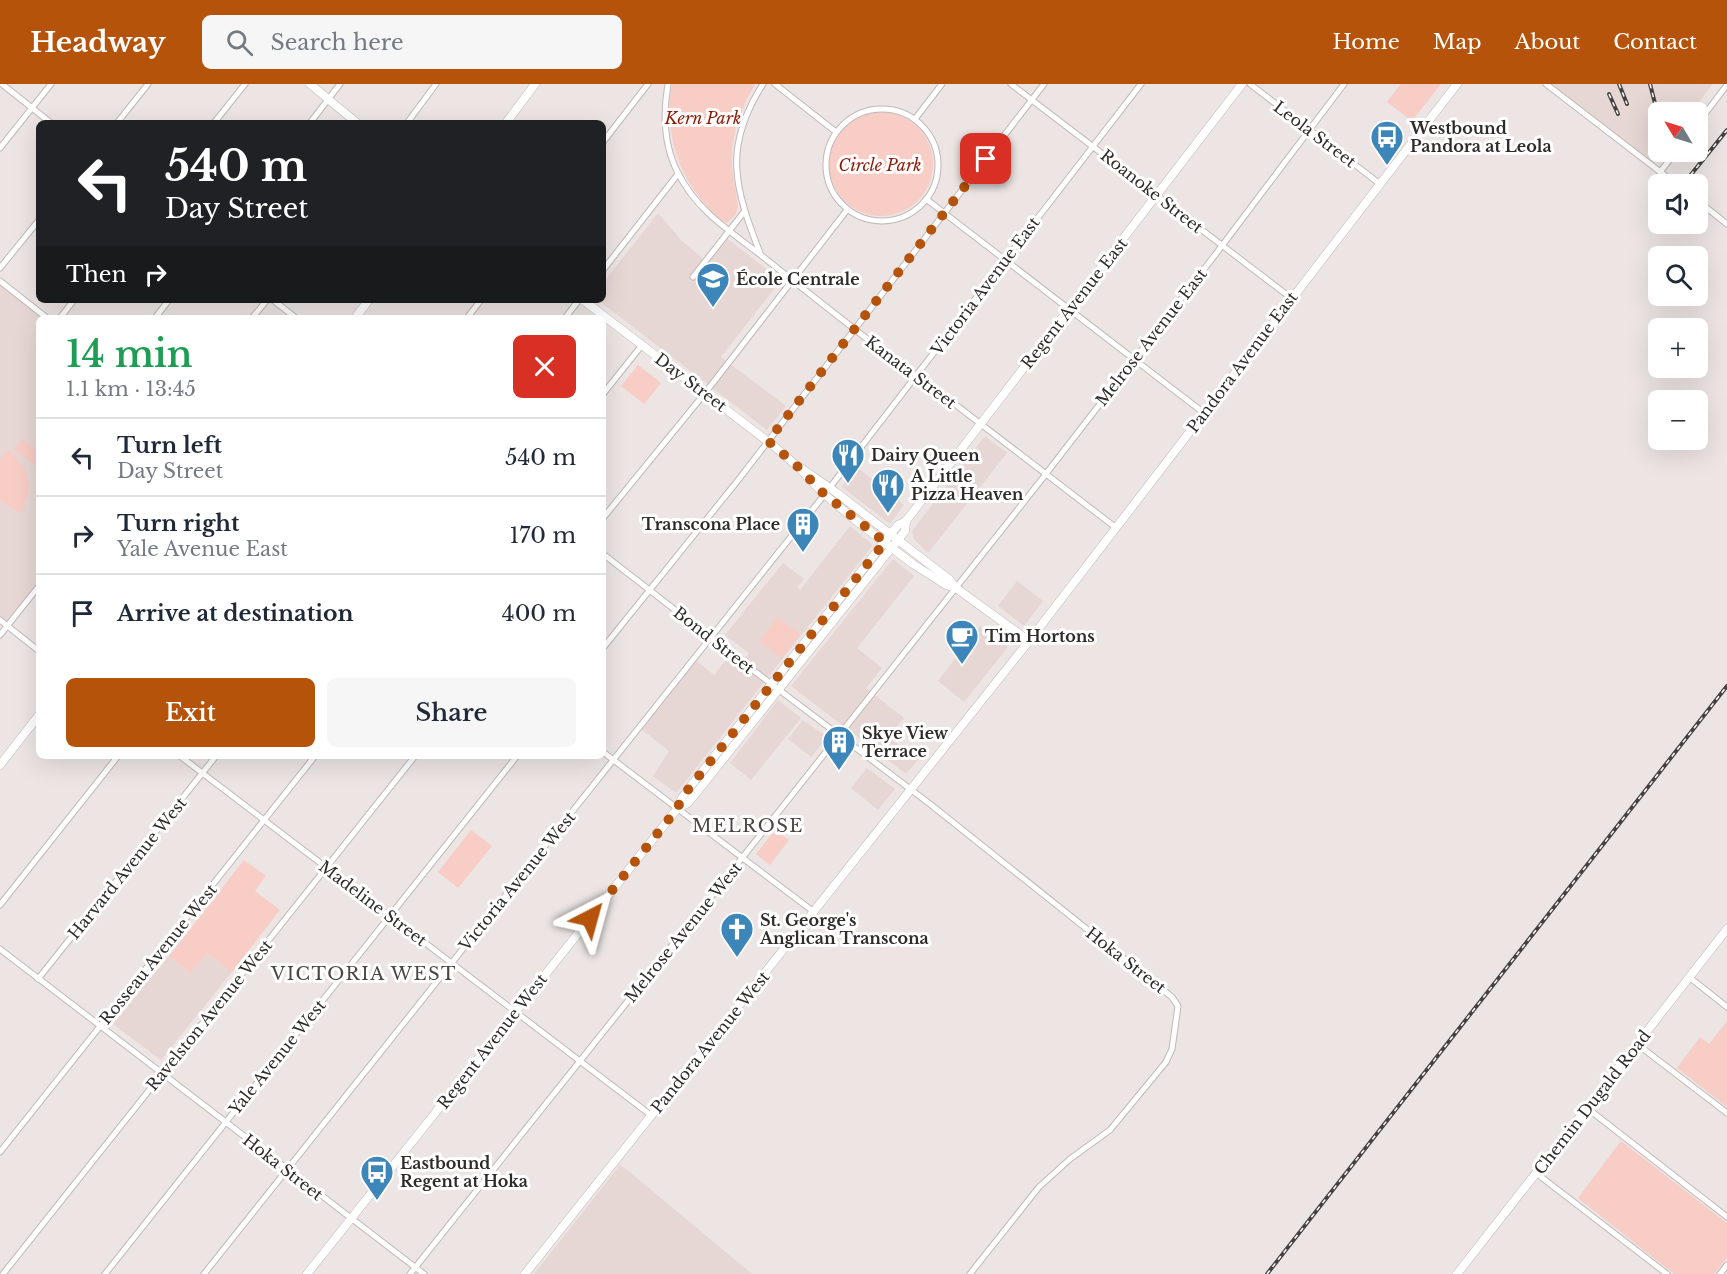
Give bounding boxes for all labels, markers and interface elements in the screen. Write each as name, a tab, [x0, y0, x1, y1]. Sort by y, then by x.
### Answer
search box	[202, 15, 622, 69]
text: Headway	[30, 25, 166, 60]
icon: search	[223, 26, 256, 59]
text: Search here	[271, 29, 404, 56]
text: Home	[1333, 29, 1400, 55]
text: Map	[1433, 29, 1481, 55]
text: About	[1514, 29, 1580, 55]
text: Contact	[1613, 29, 1697, 55]
street label: Leola Street	[1270, 97, 1360, 171]
north arrow	[1648, 102, 1708, 162]
map controls	[1648, 102, 1708, 450]
park label: Kern Park	[664, 108, 741, 128]
place label: Westbound Pandora at Leola	[1409, 118, 1552, 156]
bus stop icon: Westbound Pandora at Leola	[1369, 119, 1405, 166]
pin	[960, 133, 1011, 184]
text: 540 m	[165, 140, 307, 192]
icon: arrive	[969, 142, 1002, 175]
icon: left	[66, 144, 144, 222]
street label: Roanoke Street	[1097, 145, 1207, 237]
park label: Circle Park	[839, 155, 921, 175]
button: sound	[1648, 174, 1708, 234]
text: Day Street	[165, 192, 308, 225]
street label: Victoria Avenue East	[926, 213, 1044, 360]
street label: Regent Avenue East	[1017, 234, 1131, 372]
button: search	[1648, 246, 1708, 306]
icon: right	[139, 258, 172, 291]
text: Then	[66, 261, 127, 288]
school or university icon: École Centrale	[695, 261, 731, 308]
street label: Melrose Avenue East	[1091, 264, 1211, 410]
place label: École Centrale	[736, 269, 860, 289]
street label: Pandora Avenue East	[1182, 287, 1302, 437]
button: +	[1648, 318, 1708, 378]
street label: Kanata Street	[862, 331, 960, 413]
text: 14 min	[66, 332, 193, 377]
button: close	[513, 335, 576, 398]
street label: Day Street	[651, 348, 731, 416]
text: 1.1 km · 13:45	[66, 377, 196, 401]
button: −	[1648, 390, 1708, 450]
text: Turn left	[117, 432, 222, 459]
restaurant icon: Dairy Queen	[830, 437, 866, 484]
icon: left	[66, 441, 99, 474]
text: 540 m	[505, 444, 576, 471]
place label: Dairy Queen	[871, 445, 980, 465]
text: Day Street	[117, 459, 223, 483]
place label: A Little Pizza Heaven	[910, 466, 1024, 504]
restaurant icon: A Little Pizza Heaven	[870, 467, 906, 514]
building icon: Transcona Place	[785, 506, 821, 553]
text: Turn right	[117, 510, 239, 537]
place label: Transcona Place	[642, 514, 780, 534]
icon: right	[66, 519, 99, 552]
text: 170 m	[510, 522, 576, 549]
text: Yale Avenue East	[117, 537, 288, 561]
icon: arrive	[66, 597, 99, 630]
text: Arrive at destination	[117, 600, 354, 627]
text: 400 m	[502, 600, 576, 627]
street label: Bond Street	[670, 602, 758, 678]
cafe icon: Tim Hortons	[944, 618, 980, 665]
place label: Tim Hortons	[985, 626, 1095, 646]
button: Exit	[66, 678, 315, 747]
button: Share	[327, 678, 576, 747]
place label: Skye View Terrace	[862, 723, 949, 761]
building icon: Skye View Terrace	[821, 724, 857, 771]
street label: Harvard Avenue West	[64, 793, 190, 943]
street label: Victoria Avenue West	[454, 807, 579, 956]
district label: MELROSE	[692, 815, 804, 837]
street label: Madeline Street	[315, 856, 431, 950]
street label: Melrose Avenue West	[620, 858, 746, 1006]
street label: Rosseau Avenue West	[95, 880, 221, 1028]
position arrow	[558, 886, 622, 950]
place label: St. George's Anglican Transcona	[759, 910, 929, 948]
church icon: St. George's Anglican Transcona	[719, 911, 755, 958]
street label: Hoka Street	[1082, 923, 1170, 997]
street label: Ravelston Avenue West	[142, 935, 276, 1095]
district label: VICTORIA WEST	[270, 963, 457, 985]
street label: Pandora Avenue West	[646, 967, 774, 1117]
street label: Regent Avenue West	[433, 969, 551, 1113]
street label: Yale Avenue West	[224, 995, 330, 1119]
street label: Chemin Dugald Road	[1529, 1026, 1655, 1178]
street label: Hoka Street	[239, 1130, 327, 1204]
place label: Eastbound Regent at Hoka	[400, 1153, 528, 1191]
bus stop icon: Eastbound Regent at Hoka	[359, 1154, 395, 1201]

